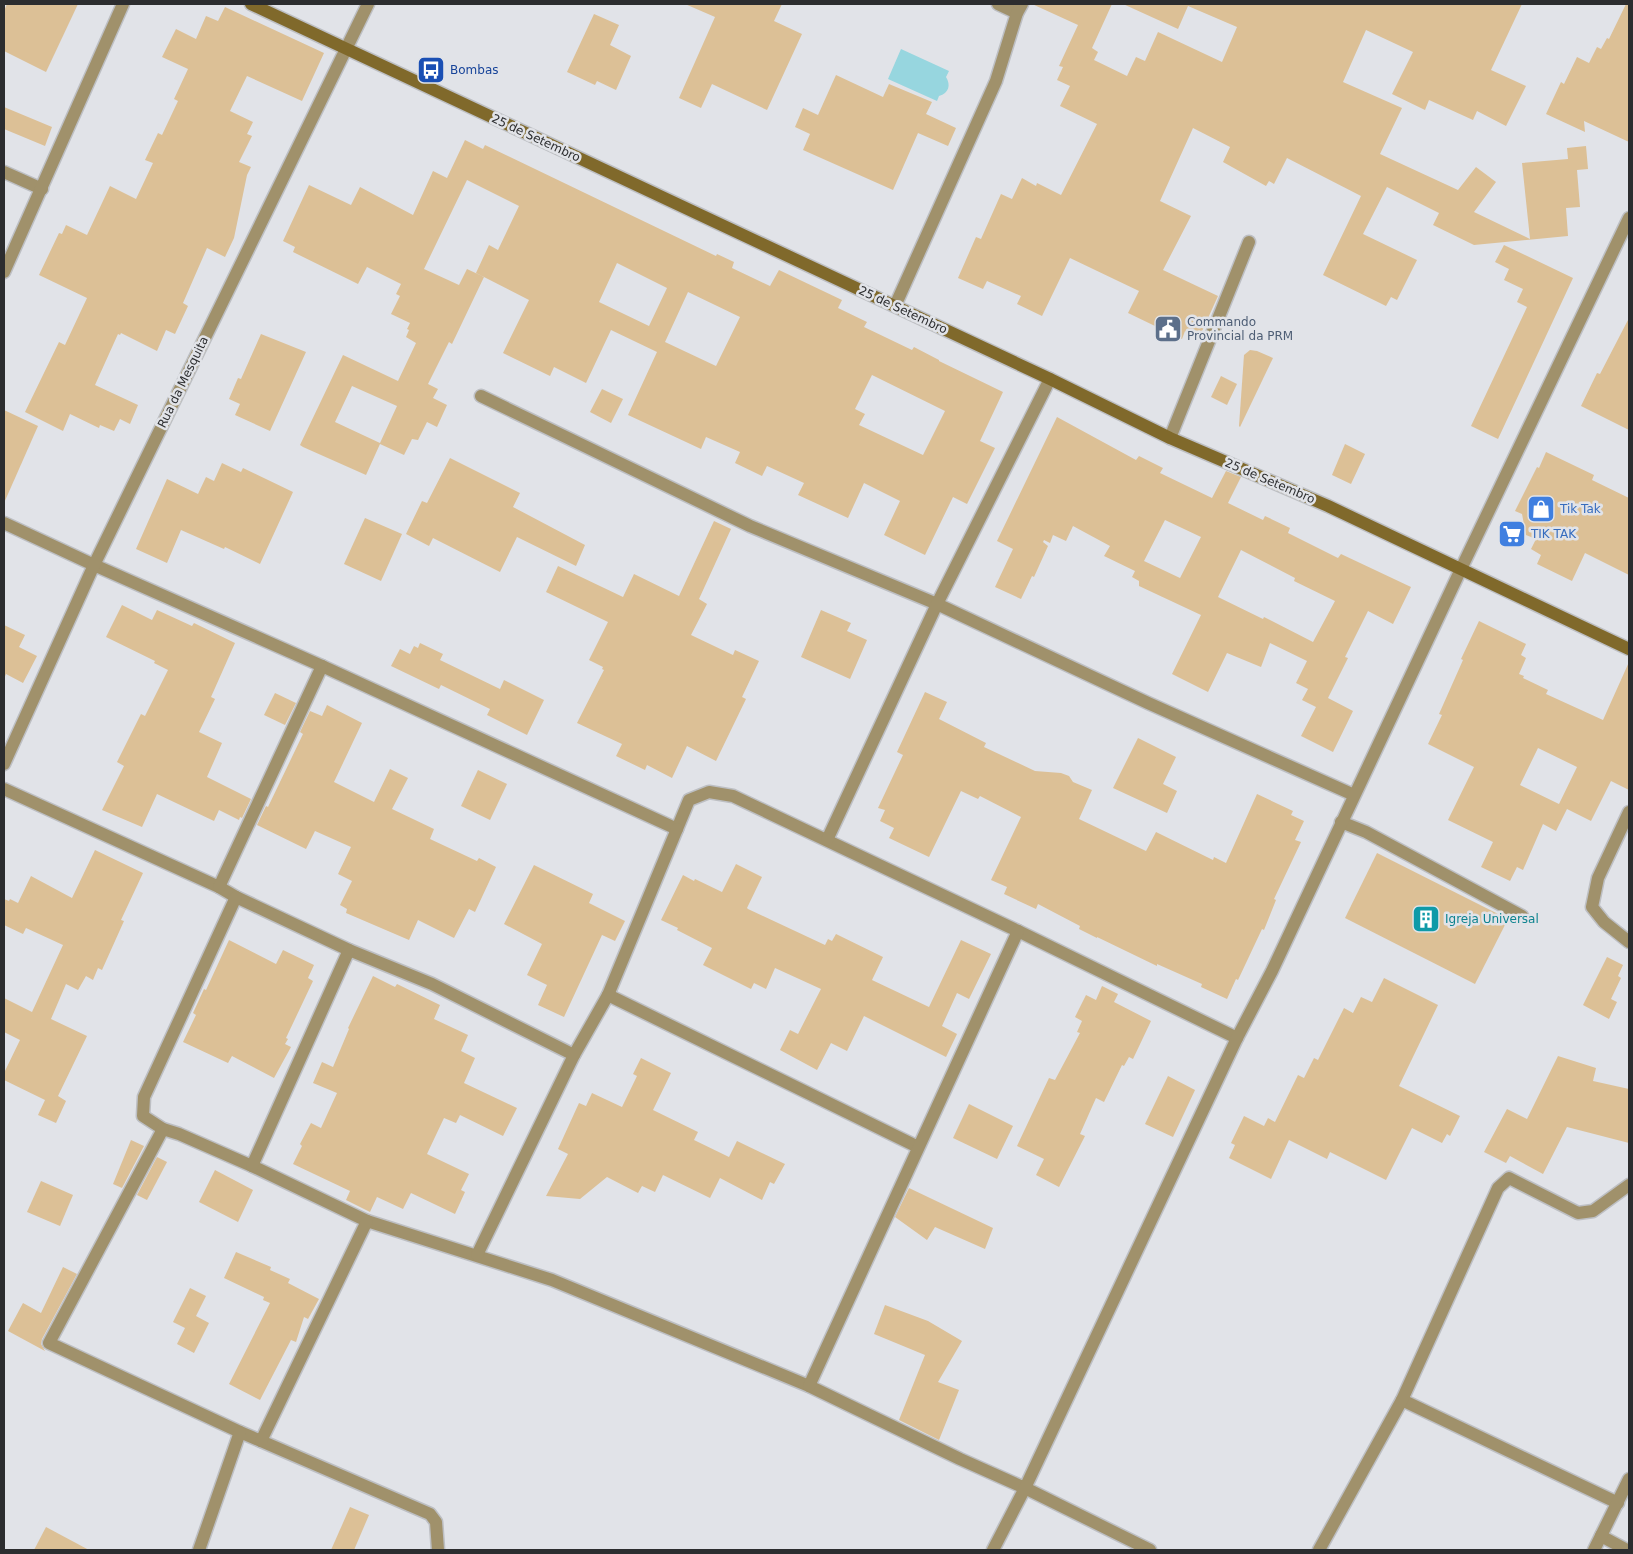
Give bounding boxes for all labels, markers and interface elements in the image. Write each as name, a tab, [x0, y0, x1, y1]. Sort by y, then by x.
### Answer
bus stop icon: Bombas	[416, 55, 446, 85]
place label: Bombas	[450, 63, 499, 77]
street label: 25 de Setembro	[489, 111, 583, 165]
street label: 25 de Setembro	[856, 283, 950, 337]
public building icon: Commando Provincial da PRM	[1153, 314, 1183, 344]
place label: Commando Provincial da PRM	[1187, 315, 1293, 343]
street label: Rua da Mesquita	[155, 334, 211, 430]
street label: 25 de Setembro	[1223, 456, 1317, 506]
shop icon: Tik Tak	[1526, 494, 1556, 524]
place label: Tik Tak	[1559, 502, 1601, 516]
supermarket icon: TIK TAK	[1497, 519, 1527, 549]
place label: TIK TAK	[1530, 527, 1577, 541]
building icon: Igreja Universal	[1411, 904, 1441, 934]
place label: Igreja Universal	[1445, 912, 1539, 926]

